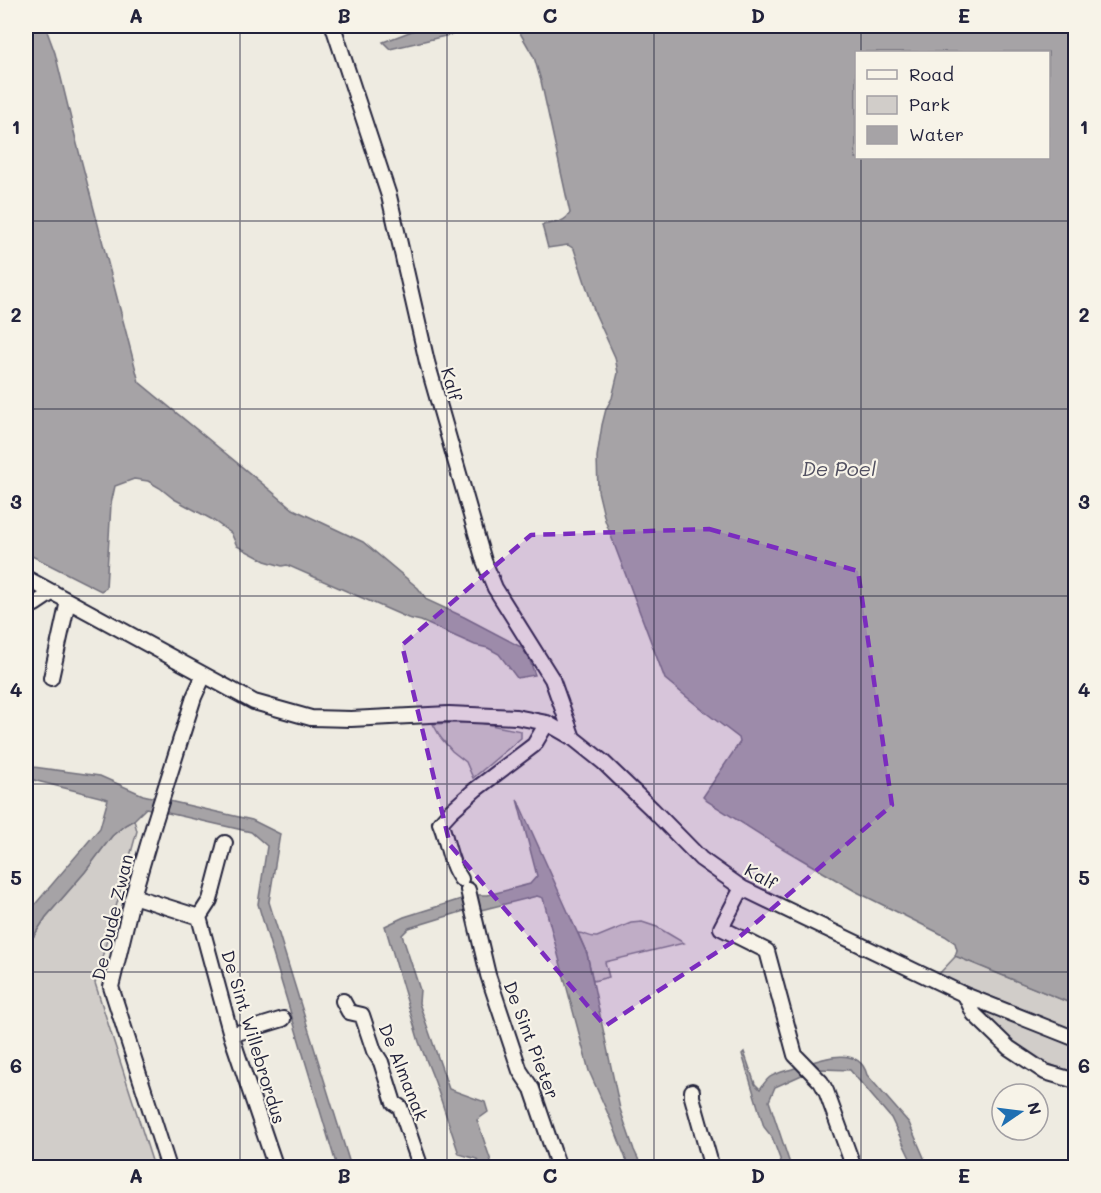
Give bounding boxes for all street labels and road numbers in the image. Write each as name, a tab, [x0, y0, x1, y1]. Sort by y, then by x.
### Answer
street label: Kalf	[436, 365, 468, 404]
street label: De Oude Zwan	[86, 851, 138, 983]
street label: Kalf	[740, 857, 782, 895]
street label: De Sint Willebrordus	[216, 947, 292, 1127]
street label: De Sint Pieter	[499, 978, 565, 1102]
street label: De Almanak	[374, 1020, 434, 1124]

